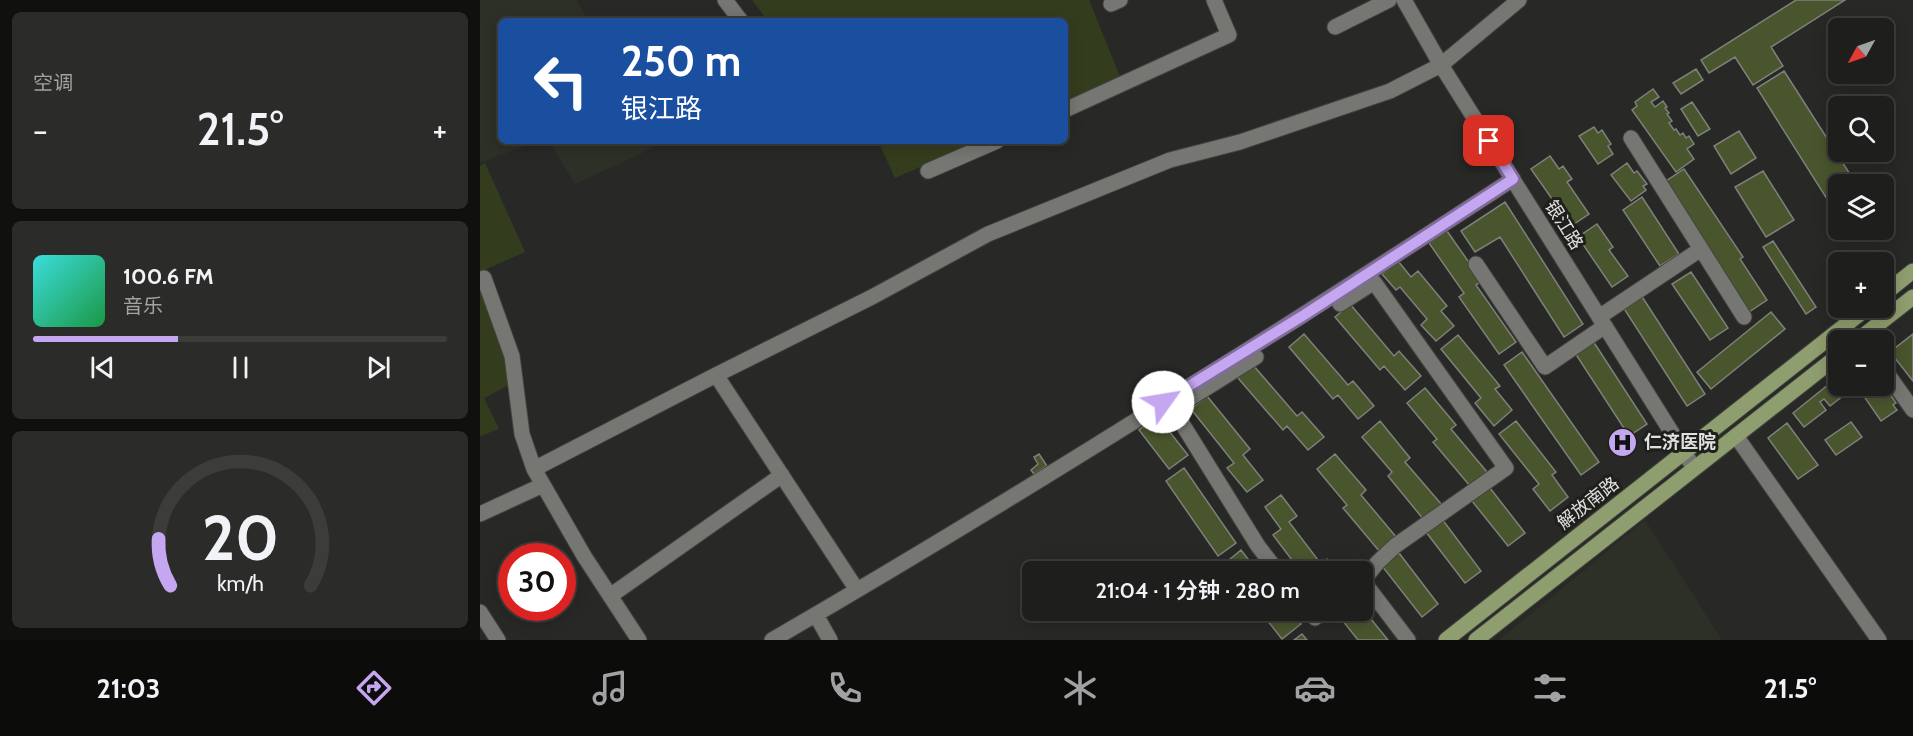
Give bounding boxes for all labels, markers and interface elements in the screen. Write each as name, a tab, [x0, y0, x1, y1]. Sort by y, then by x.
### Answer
north arrow	[1828, 18, 1894, 84]
map controls	[1828, 18, 1894, 396]
text: 250 m	[621, 35, 741, 87]
icon: left	[522, 42, 600, 120]
text: 空调	[33, 71, 73, 95]
text: 银江路	[621, 92, 702, 125]
button: search	[1828, 96, 1894, 162]
text: 21.5°	[197, 102, 283, 156]
text: −	[33, 110, 48, 150]
text: +	[432, 110, 447, 150]
pin	[1463, 115, 1514, 166]
icon: arrive	[1472, 124, 1505, 157]
button: layers	[1828, 174, 1894, 240]
street label: 银江路	[1540, 196, 1588, 254]
button: +	[1828, 252, 1894, 318]
text: 100.6 FM	[123, 263, 214, 290]
text: 音乐	[123, 294, 163, 318]
button: −	[1828, 330, 1894, 396]
icon: previous	[86, 351, 119, 384]
icon: pause	[224, 351, 257, 384]
icon: next	[362, 351, 395, 384]
position arrow	[1131, 370, 1195, 434]
hospital icon: 仁济医院	[1607, 426, 1639, 458]
place label: 仁济医院	[1644, 431, 1716, 453]
street label: 解放南路	[1553, 472, 1623, 534]
text: 20	[201, 501, 279, 577]
speed limit sign: 30	[498, 543, 576, 621]
text: km/h	[217, 571, 263, 597]
text: 21:04 · 1 分钟 · 280 m	[1095, 577, 1300, 604]
icon: directions	[353, 667, 395, 709]
icon: music	[589, 667, 631, 709]
icon: phone	[824, 667, 866, 709]
icon: climate	[1059, 667, 1101, 709]
icon: car	[1294, 667, 1336, 709]
icon: filters	[1529, 667, 1571, 709]
text: 21:03	[97, 672, 160, 705]
text: 21.5°	[1764, 672, 1816, 705]

